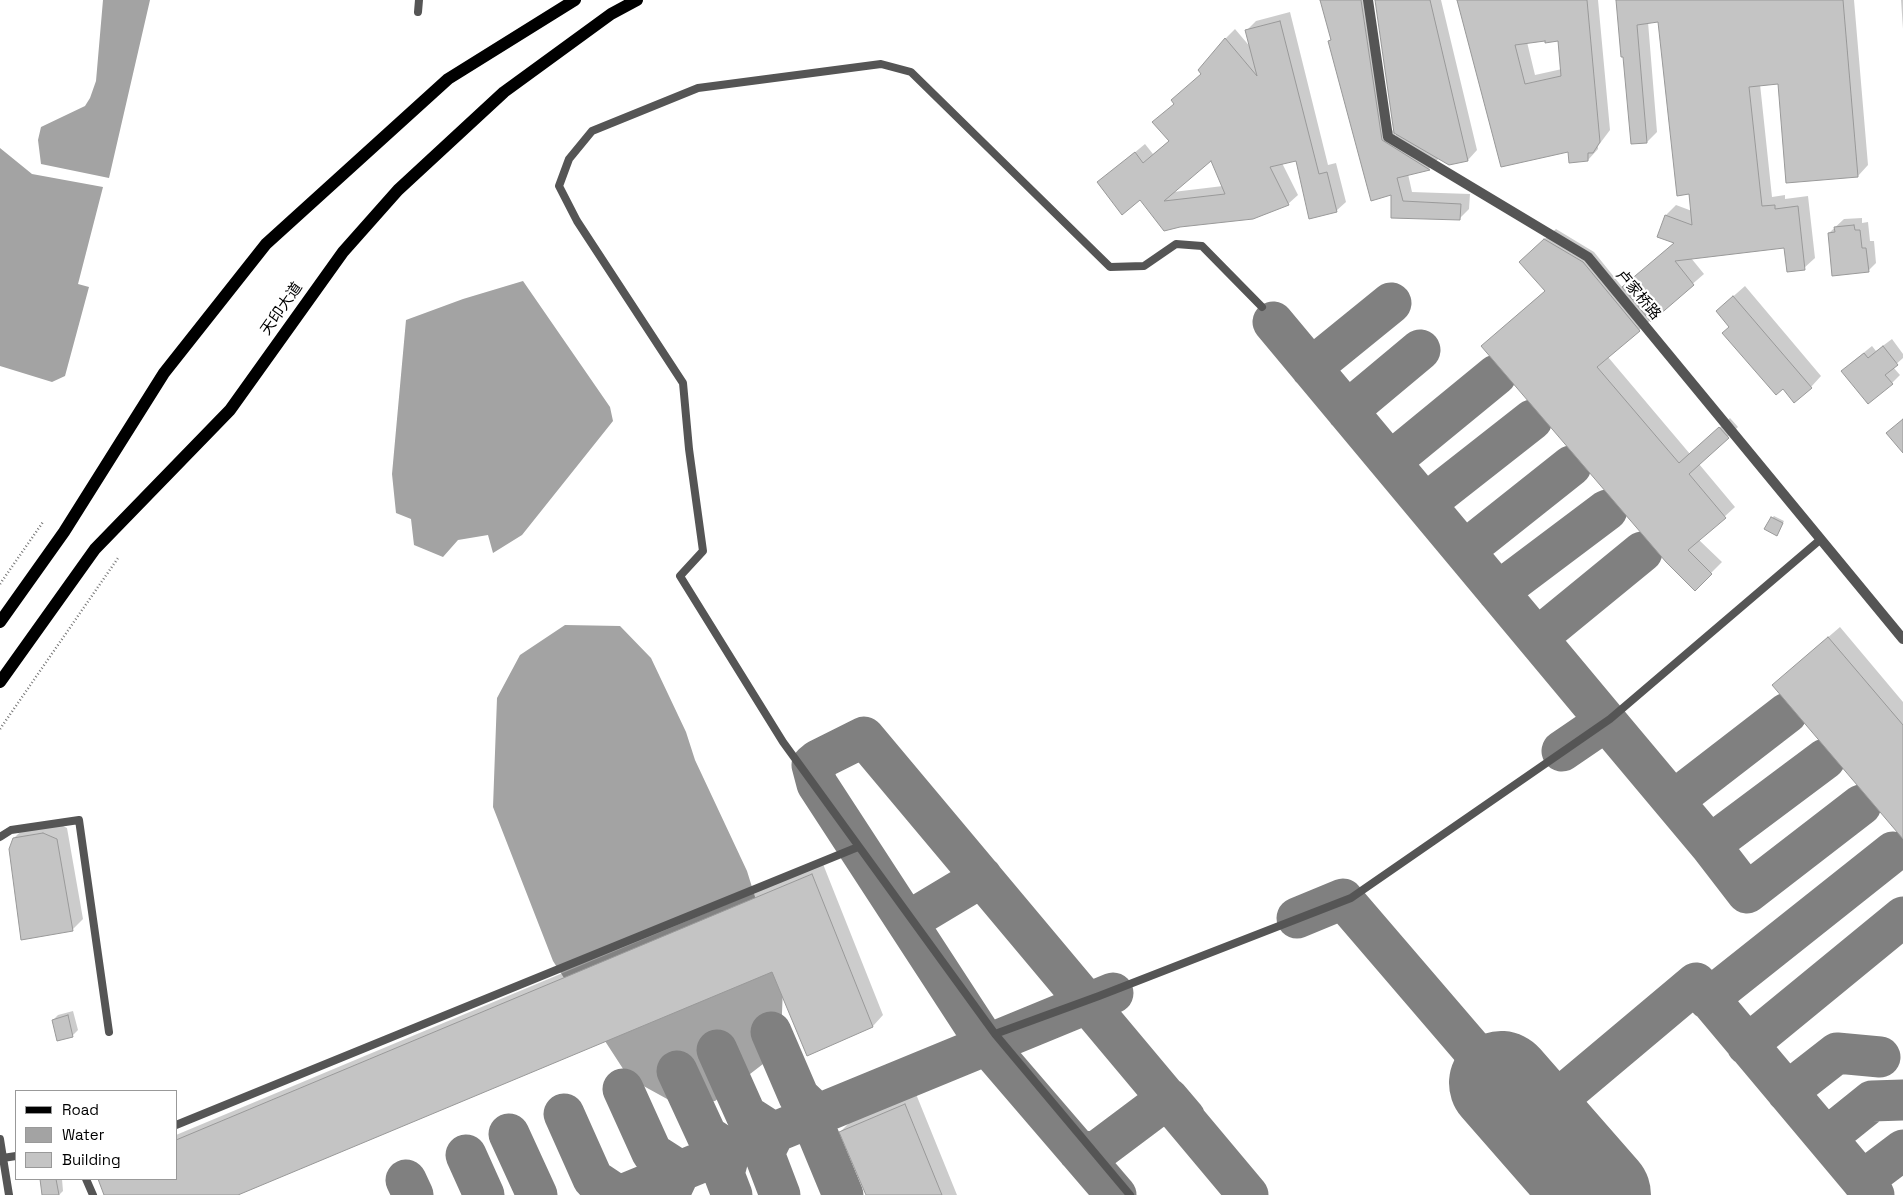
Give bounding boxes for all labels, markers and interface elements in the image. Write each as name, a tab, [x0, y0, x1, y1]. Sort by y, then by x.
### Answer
street label: 卢家桥路	[1612, 266, 1664, 324]
street label: 天印大道	[257, 279, 307, 339]
legend	[15, 1090, 178, 1180]
text: Road	[62, 1100, 99, 1119]
text: Water	[62, 1125, 104, 1144]
text: Building	[62, 1150, 121, 1169]

